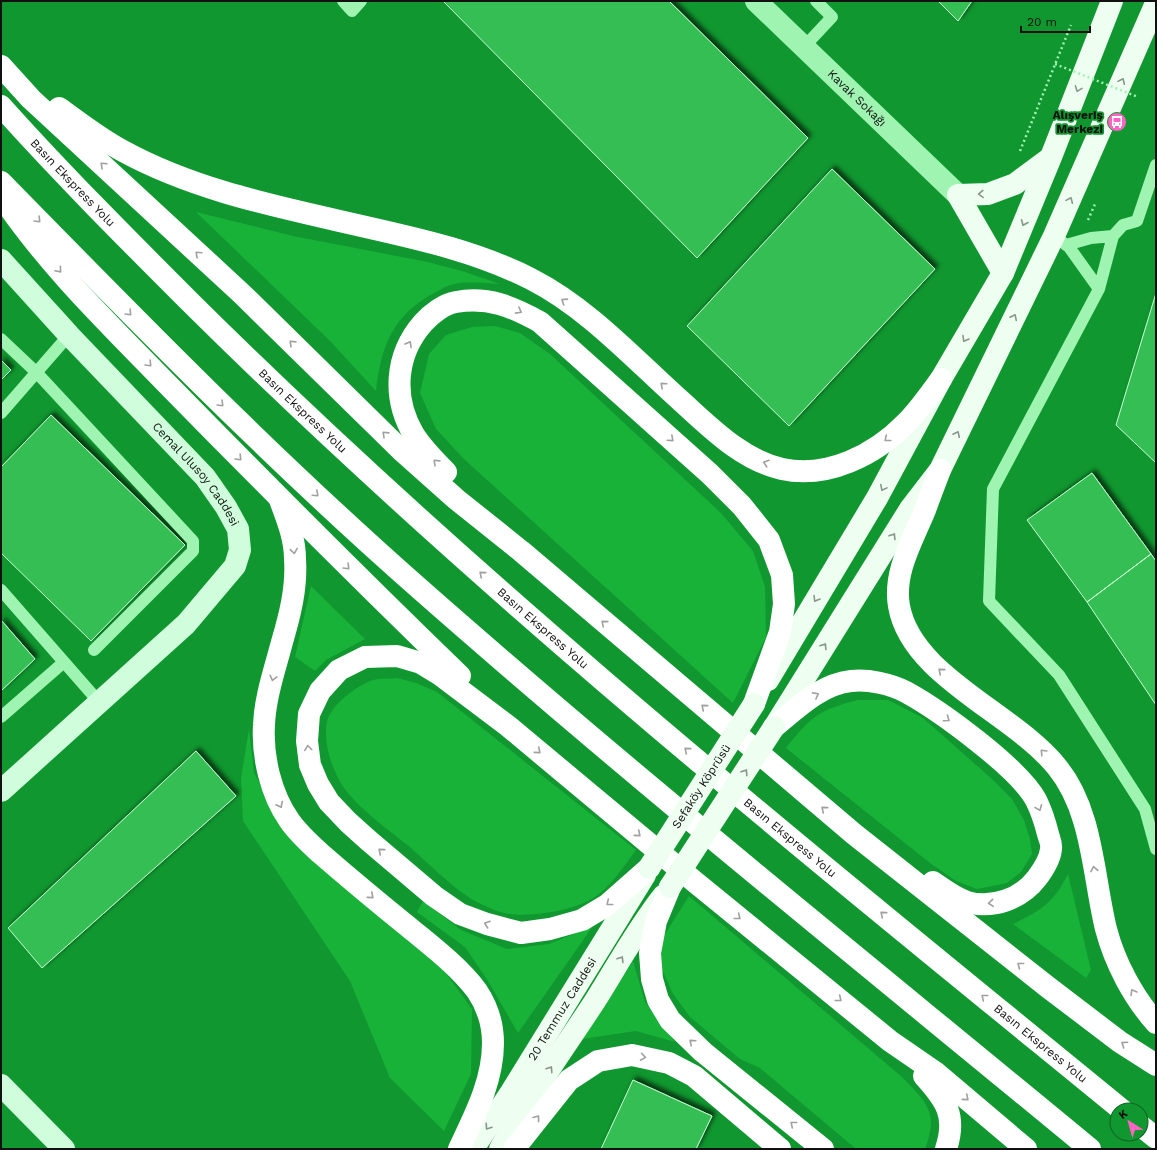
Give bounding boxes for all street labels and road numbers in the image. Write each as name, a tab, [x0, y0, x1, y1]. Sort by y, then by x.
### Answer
street label: Kavak Sokağı	[825, 67, 889, 129]
street label: Basın Ekspress Yolu	[28, 136, 118, 229]
street label: Basın Ekspress Yolu	[256, 366, 350, 456]
street label: Cemal Ulusoy Caddesi	[149, 419, 242, 528]
street label: Basın Ekspress Yolu	[495, 585, 591, 672]
street label: Sefaköy Köprüsü	[669, 741, 733, 831]
street label: Basın Ekspress Yolu	[741, 795, 839, 880]
street label: 20 Temmuz Caddesi	[525, 955, 599, 1063]
street label: Basın Ekspress Yolu	[991, 1001, 1090, 1086]

